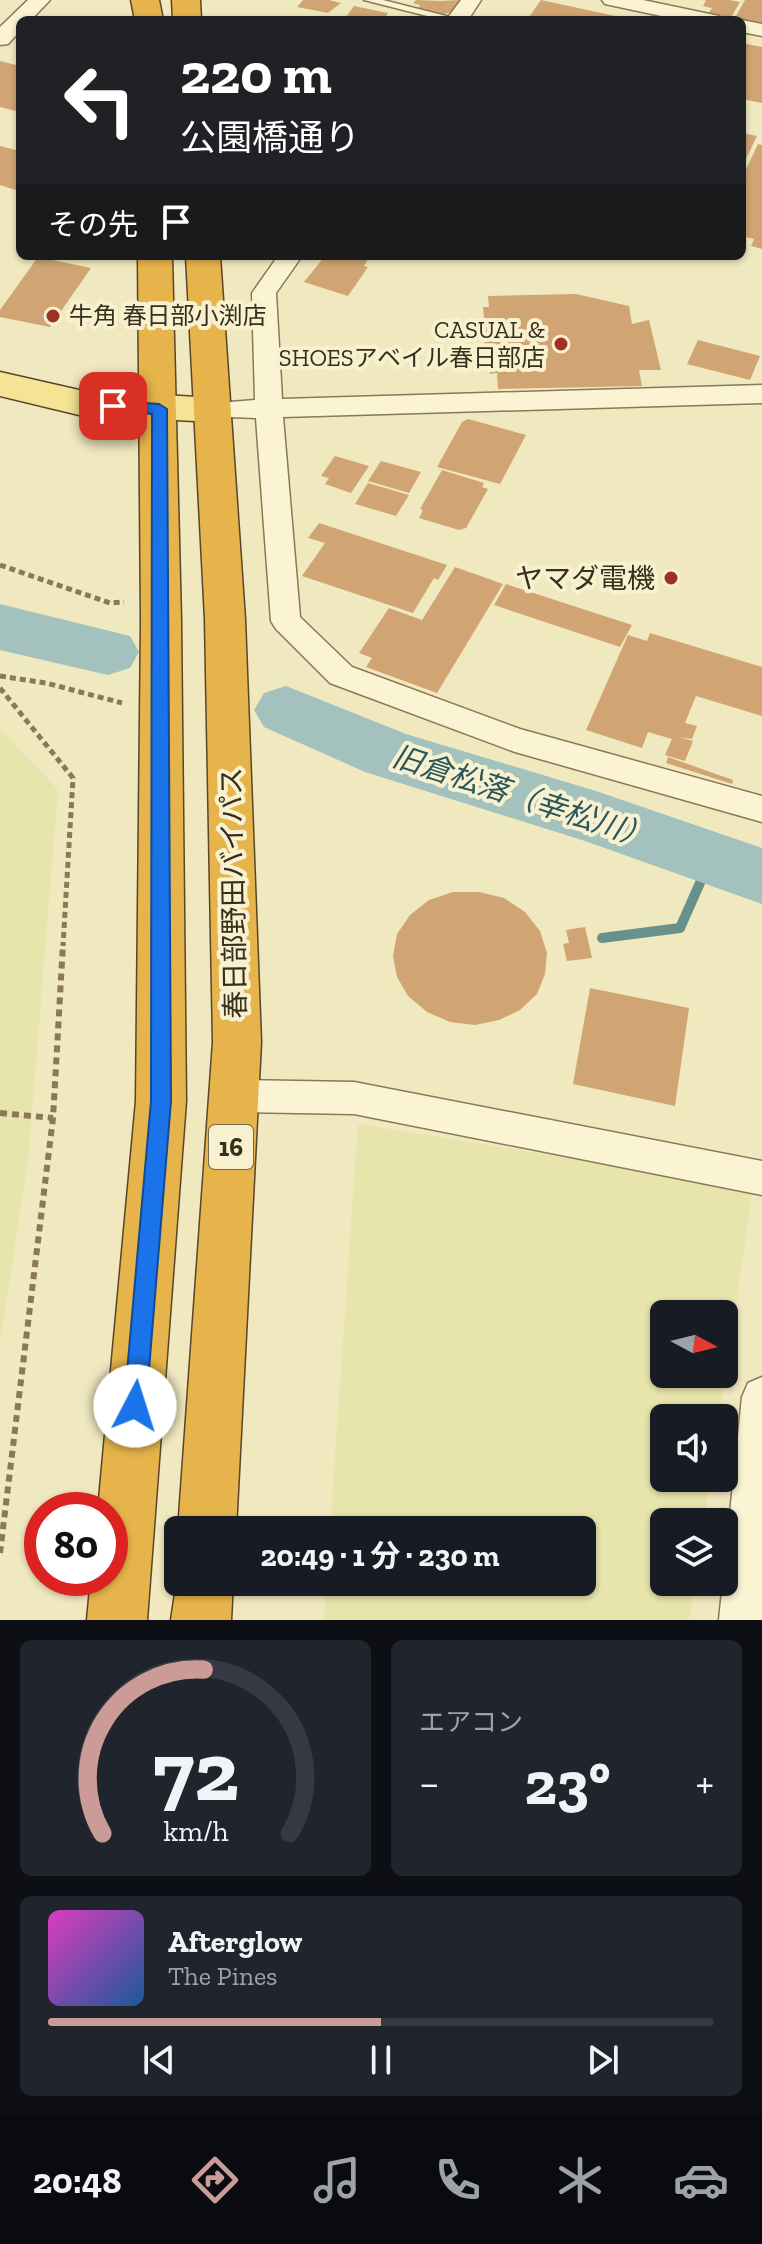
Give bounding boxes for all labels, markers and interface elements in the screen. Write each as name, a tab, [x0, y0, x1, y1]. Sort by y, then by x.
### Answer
text: 220 m	[180, 40, 332, 107]
icon: left	[48, 48, 152, 152]
text: 公園橋通り	[180, 116, 360, 159]
icon: arrive	[154, 200, 198, 244]
text: その先	[48, 207, 138, 243]
place label: 牛角 春日部小渕店	[69, 301, 266, 330]
marker: 牛角 春日部小渕店	[44, 307, 62, 325]
place label: CASUAL & SHOESアベイル春日部店	[279, 315, 545, 372]
marker: CASUAL & SHOESアベイル春日部店	[552, 335, 570, 353]
pin	[79, 372, 147, 440]
icon: arrive	[91, 384, 135, 428]
place label: ヤマダ電機	[515, 562, 655, 595]
marker: ヤマダ電機	[662, 569, 680, 587]
water label: 旧倉松落（幸松川）	[388, 738, 656, 856]
street label: 春日部野田バイパス	[215, 767, 252, 1019]
road number: 16	[209, 1125, 253, 1169]
north arrow	[650, 1300, 738, 1388]
map controls	[650, 1300, 738, 1596]
position arrow	[93, 1364, 177, 1448]
button: sound	[650, 1404, 738, 1492]
speed limit sign: 80	[24, 1492, 128, 1596]
button: layers	[650, 1508, 738, 1596]
text: 20:49 · 1 分 · 230 m	[260, 1538, 500, 1574]
text: エアコン	[419, 1706, 523, 1738]
text: 72	[153, 1721, 238, 1821]
text: 23°	[525, 1747, 611, 1819]
text: −	[419, 1756, 440, 1809]
text: +	[695, 1756, 714, 1809]
text: km/h	[163, 1814, 228, 1848]
text: Afterglow	[168, 1924, 302, 1960]
text: The Pines	[168, 1960, 278, 1992]
icon: previous	[137, 2038, 181, 2082]
icon: pause	[359, 2038, 403, 2082]
icon: next	[581, 2038, 625, 2082]
icon: directions	[187, 2152, 243, 2208]
icon: music	[309, 2152, 365, 2208]
icon: phone	[430, 2152, 486, 2208]
icon: climate	[552, 2152, 608, 2208]
icon: car	[673, 2152, 729, 2208]
text: 20:48	[33, 2159, 122, 2202]

